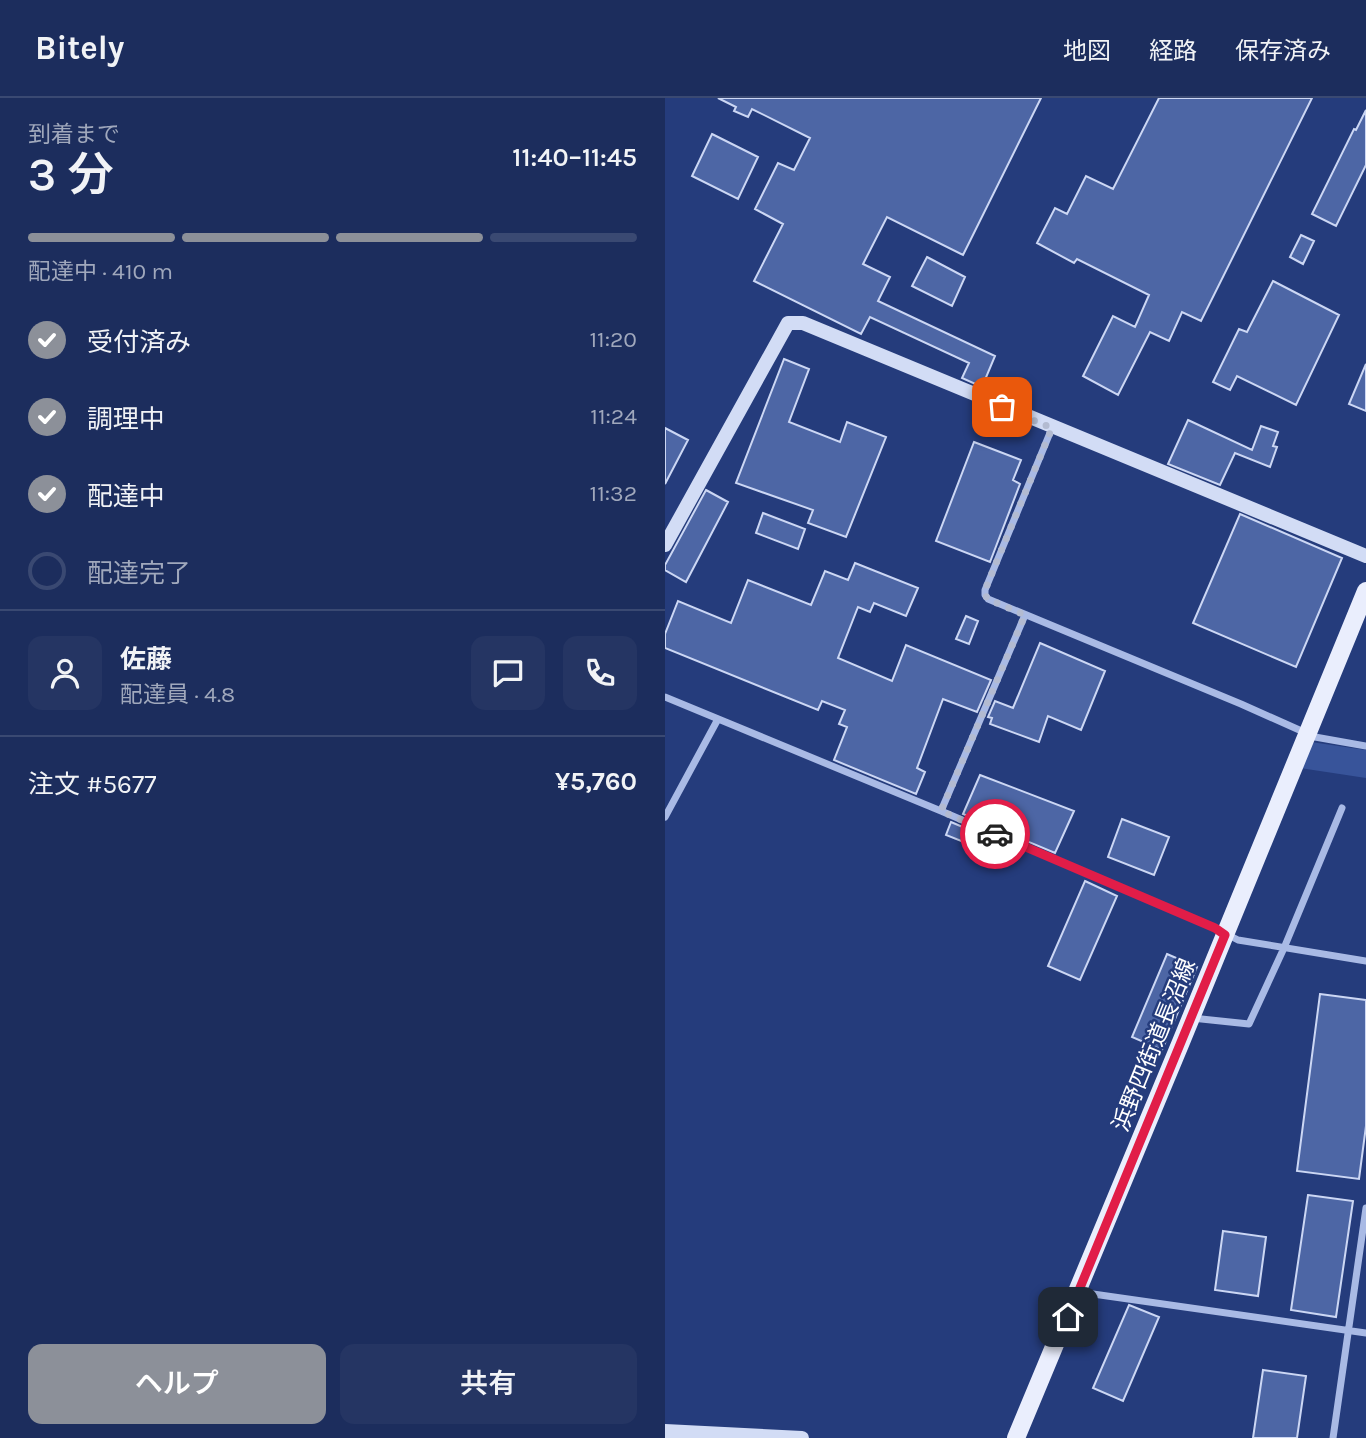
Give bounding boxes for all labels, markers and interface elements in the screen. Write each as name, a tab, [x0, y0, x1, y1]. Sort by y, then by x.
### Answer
text: Bitely	[35, 29, 124, 67]
text: 地図	[1063, 37, 1111, 65]
text: 経路	[1149, 37, 1197, 65]
text: 保存済み	[1235, 37, 1331, 65]
text: 到着まで	[28, 121, 120, 148]
text: 11:40–11:45	[512, 142, 637, 173]
text: 3 分	[28, 148, 114, 202]
text: 配達中 · 410 m	[28, 258, 173, 285]
icon: check	[28, 321, 66, 359]
text: 11:20	[590, 326, 637, 353]
text: 受付済み	[87, 327, 191, 358]
pin	[972, 377, 1032, 437]
icon: bag	[983, 388, 1021, 426]
icon: check	[28, 398, 66, 436]
text: 11:24	[590, 403, 637, 430]
text: 調理中	[87, 404, 165, 435]
icon: check	[28, 475, 66, 513]
text: 11:32	[590, 480, 637, 507]
text: 配達中	[87, 481, 165, 512]
text: 配達完了	[87, 558, 191, 589]
button: person	[28, 636, 102, 710]
button: chat	[471, 636, 545, 710]
button: phone	[563, 636, 637, 710]
text: 佐藤	[120, 644, 172, 675]
text: 配達員 · 4.8	[120, 681, 235, 708]
text: ¥5,760	[555, 766, 637, 797]
text: 注文 #5677	[28, 769, 156, 800]
courier	[960, 799, 1030, 869]
icon: car	[976, 815, 1014, 853]
street label: 浜野四街道長沼線	[1107, 955, 1201, 1135]
pin	[1038, 1287, 1098, 1347]
icon: home	[1049, 1298, 1087, 1336]
button: ヘルプ	[28, 1344, 326, 1424]
button: 共有	[340, 1344, 637, 1424]

